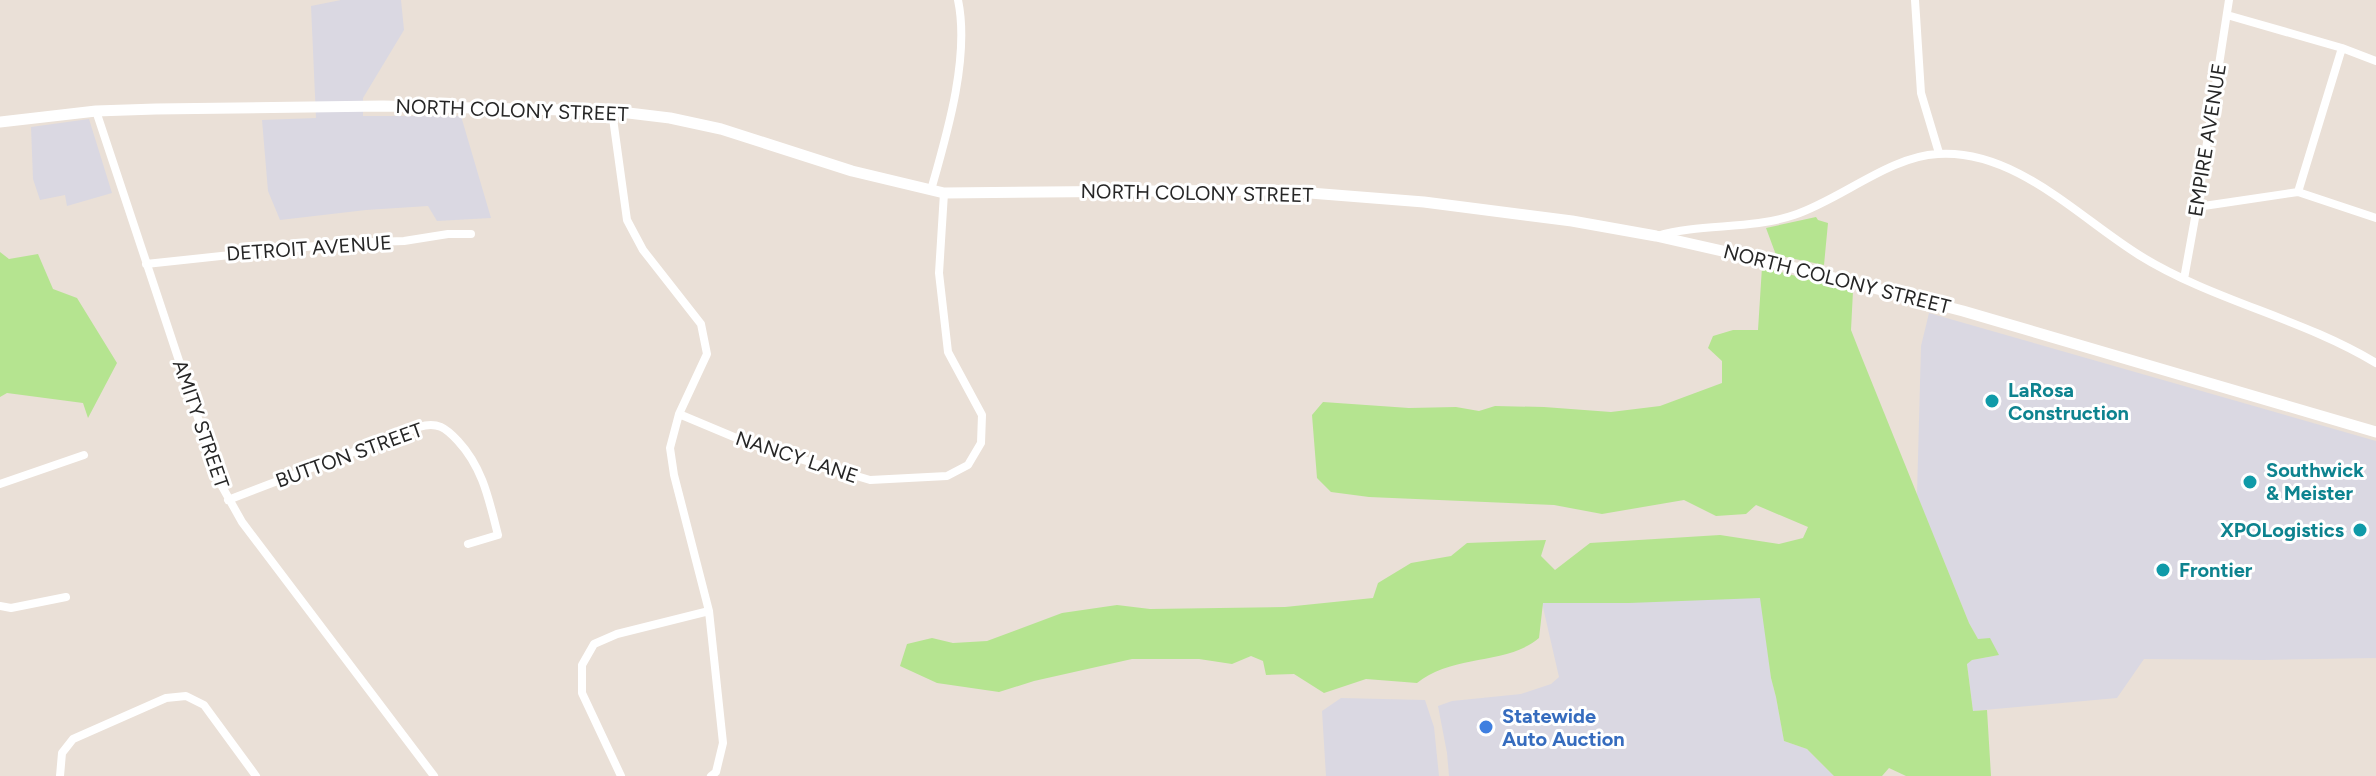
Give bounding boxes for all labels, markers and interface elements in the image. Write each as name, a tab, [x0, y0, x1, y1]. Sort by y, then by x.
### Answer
street label: EMPIRE AVENUE	[2183, 62, 2231, 218]
street label: NORTH COLONY STREET	[395, 94, 629, 126]
street label: NORTH COLONY STREET	[1080, 179, 1314, 207]
street label: DETROIT AVENUE	[225, 230, 393, 266]
street label: NORTH COLONY STREET	[1721, 239, 1953, 319]
street label: AMITY STREET	[168, 357, 234, 491]
place label: LaRosa Construction	[2008, 378, 2129, 425]
marker: LaRosa Construction	[1983, 392, 2001, 410]
street label: BUTTON STREET	[272, 417, 426, 493]
street label: NANCY LANE	[733, 426, 861, 488]
place label: Southwick & Meister	[2266, 458, 2364, 505]
marker: Southwick & Meister	[2241, 473, 2259, 491]
place label: XPOLogistics	[2220, 518, 2344, 542]
marker: XPOLogistics	[2351, 521, 2369, 539]
place label: Frontier	[2179, 558, 2253, 582]
marker: Frontier	[2154, 561, 2172, 579]
place label: Statewide Auto Auction	[1502, 704, 1625, 751]
marker: Statewide Auto Auction	[1477, 718, 1495, 736]

